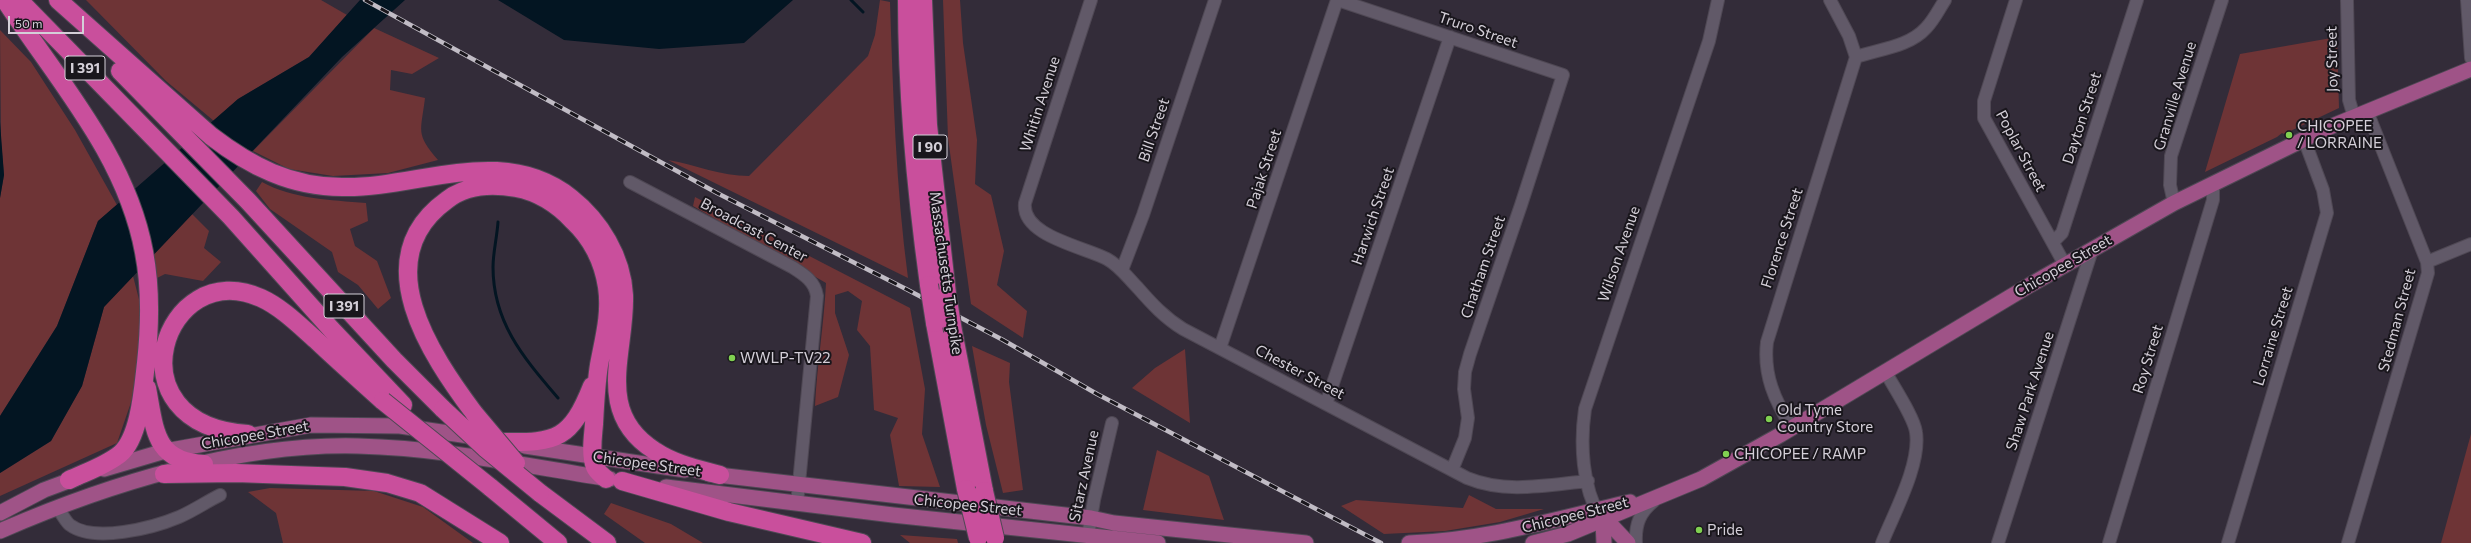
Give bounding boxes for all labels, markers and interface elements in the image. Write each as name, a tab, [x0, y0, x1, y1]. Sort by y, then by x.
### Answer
scale bar	[10, 8, 86, 34]
street label: Truro Street	[1436, 8, 1520, 52]
text: 50 m	[15, 16, 43, 30]
street label: Joy Street	[2322, 26, 2342, 92]
street label: Granville Avenue	[2150, 39, 2200, 153]
street label: Whitin Avenue	[1016, 54, 1064, 154]
road number: I 391	[65, 56, 105, 80]
street label: Dayton Street	[2059, 70, 2105, 166]
street label: Bill Street	[1135, 96, 1173, 164]
street label: Poplar Street	[1992, 107, 2050, 195]
place label: CHICOPEE / LORRAINE	[2297, 117, 2382, 152]
street label: Pajak Street	[1243, 127, 1285, 211]
marker: CHICOPEE / LORRAINE	[2284, 130, 2294, 140]
road number: I 90	[913, 135, 947, 159]
street label: Harwich Street	[1348, 165, 1398, 267]
street label: Florence Street	[1757, 186, 1807, 290]
street label: Massachusetts Turnpike	[926, 190, 966, 356]
street label: Broadcast Center	[697, 194, 811, 266]
street label: Wilson Avenue	[1594, 204, 1644, 304]
street label: Chatham Street	[1457, 213, 1509, 321]
street label: Chicopee Street	[2011, 231, 2115, 301]
street label: Stedman Street	[2375, 266, 2419, 374]
street label: Lorraine Street	[2249, 284, 2297, 388]
road number: I 391	[324, 294, 364, 318]
street label: Roy Street	[2129, 322, 2167, 396]
street label: Shaw Park Avenue	[2002, 329, 2058, 453]
street label: Chester Street	[1252, 341, 1348, 403]
place label: WWLP-TV22	[740, 349, 831, 367]
marker: WWLP-TV22	[727, 353, 737, 363]
place label: Old Tyme Country Store	[1777, 401, 1873, 436]
marker: Old Tyme Country Store	[1764, 414, 1774, 424]
street label: Chicopee Street	[200, 417, 310, 453]
street label: Sitarz Avenue	[1066, 429, 1102, 523]
place label: CHICOPEE / RAMP	[1734, 445, 1866, 463]
street label: Chicopee Street	[592, 447, 702, 481]
marker: CHICOPEE / RAMP	[1721, 449, 1731, 459]
street label: Chicopee Street	[913, 490, 1023, 520]
street label: Chicopee Street	[1520, 493, 1630, 537]
place label: Pride	[1707, 521, 1743, 539]
marker: Pride	[1694, 525, 1704, 535]

